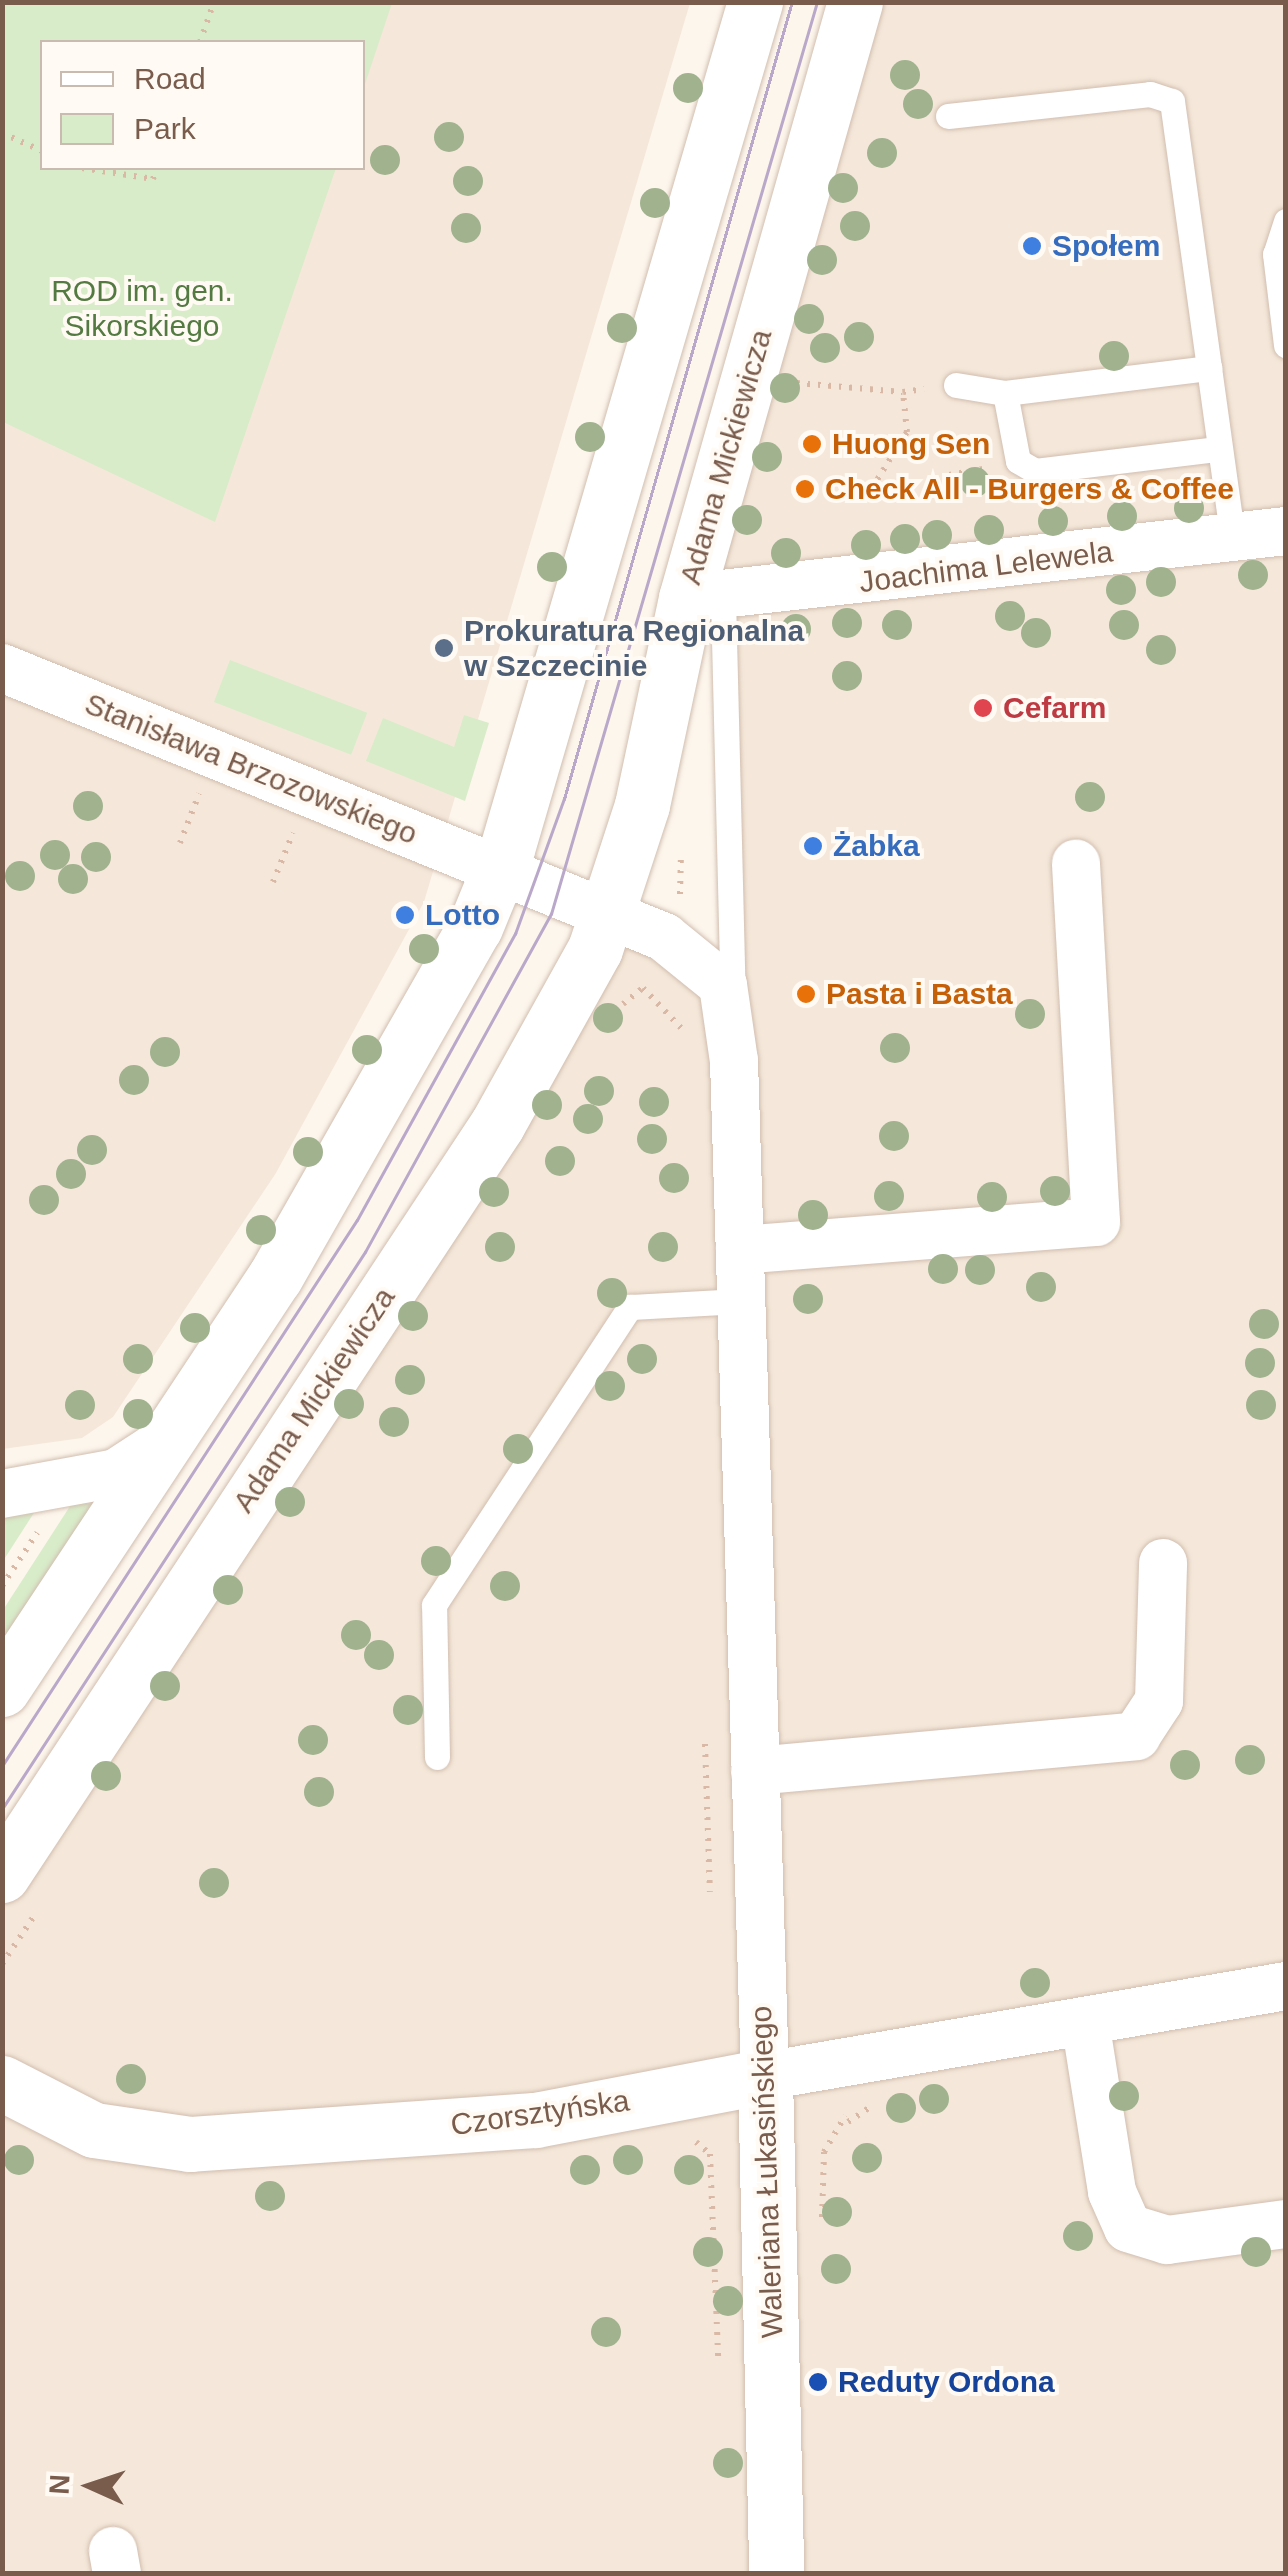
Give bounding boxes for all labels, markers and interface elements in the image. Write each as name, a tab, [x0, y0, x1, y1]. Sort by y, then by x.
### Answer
legend	[40, 40, 365, 170]
text: Road	[134, 62, 206, 95]
text: Park	[134, 112, 196, 145]
place label: Społem	[1052, 228, 1160, 264]
marker: Społem	[1021, 235, 1043, 257]
park label: ROD im. gen. Sikorskiego	[51, 273, 233, 344]
street label: Adama Mickiewicza	[672, 325, 780, 589]
place label: Huong Sen	[832, 426, 990, 462]
marker: Huong Sen	[801, 433, 823, 455]
place label: Check All - Burgers & Coffee	[825, 471, 1235, 507]
marker: Check All - Burgers & Coffee	[794, 478, 816, 500]
street label: Joachima Lelewela	[857, 534, 1115, 600]
place label: Prokuratura Regionalna w Szczecinie	[464, 613, 804, 684]
marker: Prokuratura Regionalna w Szczecinie	[433, 637, 455, 659]
street label: Stanisława Brzozowskiego	[80, 686, 422, 852]
place label: Cefarm	[1003, 690, 1106, 726]
marker: Cefarm	[972, 697, 994, 719]
place label: Żabka	[833, 828, 920, 864]
marker: Żabka	[802, 835, 824, 857]
place label: Lotto	[425, 897, 500, 933]
marker: Lotto	[394, 904, 416, 926]
place label: Pasta i Basta	[826, 976, 1013, 1012]
marker: Pasta i Basta	[795, 983, 817, 1005]
street label: Adama Mickiewicza	[225, 1281, 403, 1519]
street label: Waleriana Łukasińskiego	[743, 2005, 791, 2339]
street label: Czorsztyńska	[448, 2083, 632, 2143]
place label: Reduty Ordona	[838, 2364, 1055, 2400]
marker: Reduty Ordona	[807, 2371, 829, 2393]
north arrow	[40, 2436, 140, 2536]
text: N	[44, 2473, 76, 2495]

